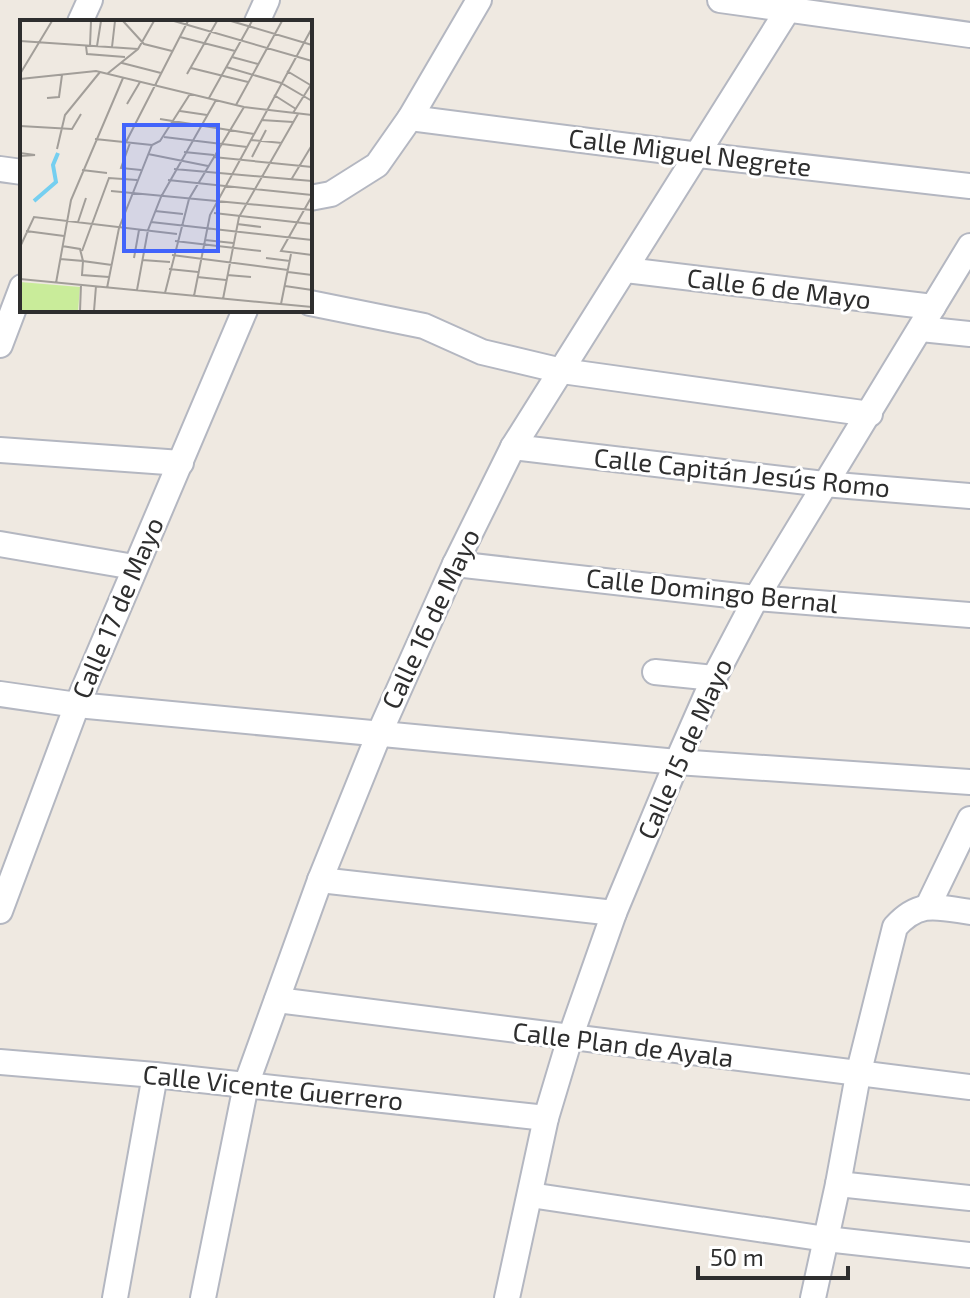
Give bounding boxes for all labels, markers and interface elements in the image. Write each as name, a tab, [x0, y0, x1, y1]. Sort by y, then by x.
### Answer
inset map	[20, 20, 312, 312]
street label: Calle Miguel Negrete	[567, 121, 813, 182]
street label: Calle 6 de Mayo	[685, 261, 873, 314]
street label: Calle Capitán Jesús Romo	[593, 441, 892, 502]
street label: Calle 17 de Mayo	[64, 512, 169, 703]
street label: Calle 16 de Mayo	[374, 523, 485, 713]
street label: Calle Domingo Bernal	[585, 561, 840, 618]
street label: Calle 15 de Mayo	[630, 653, 737, 844]
street label: Calle Plan de Ayala	[511, 1015, 735, 1072]
street label: Calle Vicente Guerrero	[141, 1057, 405, 1116]
scale bar	[698, 1230, 848, 1280]
text: 50 m	[710, 1242, 764, 1271]

